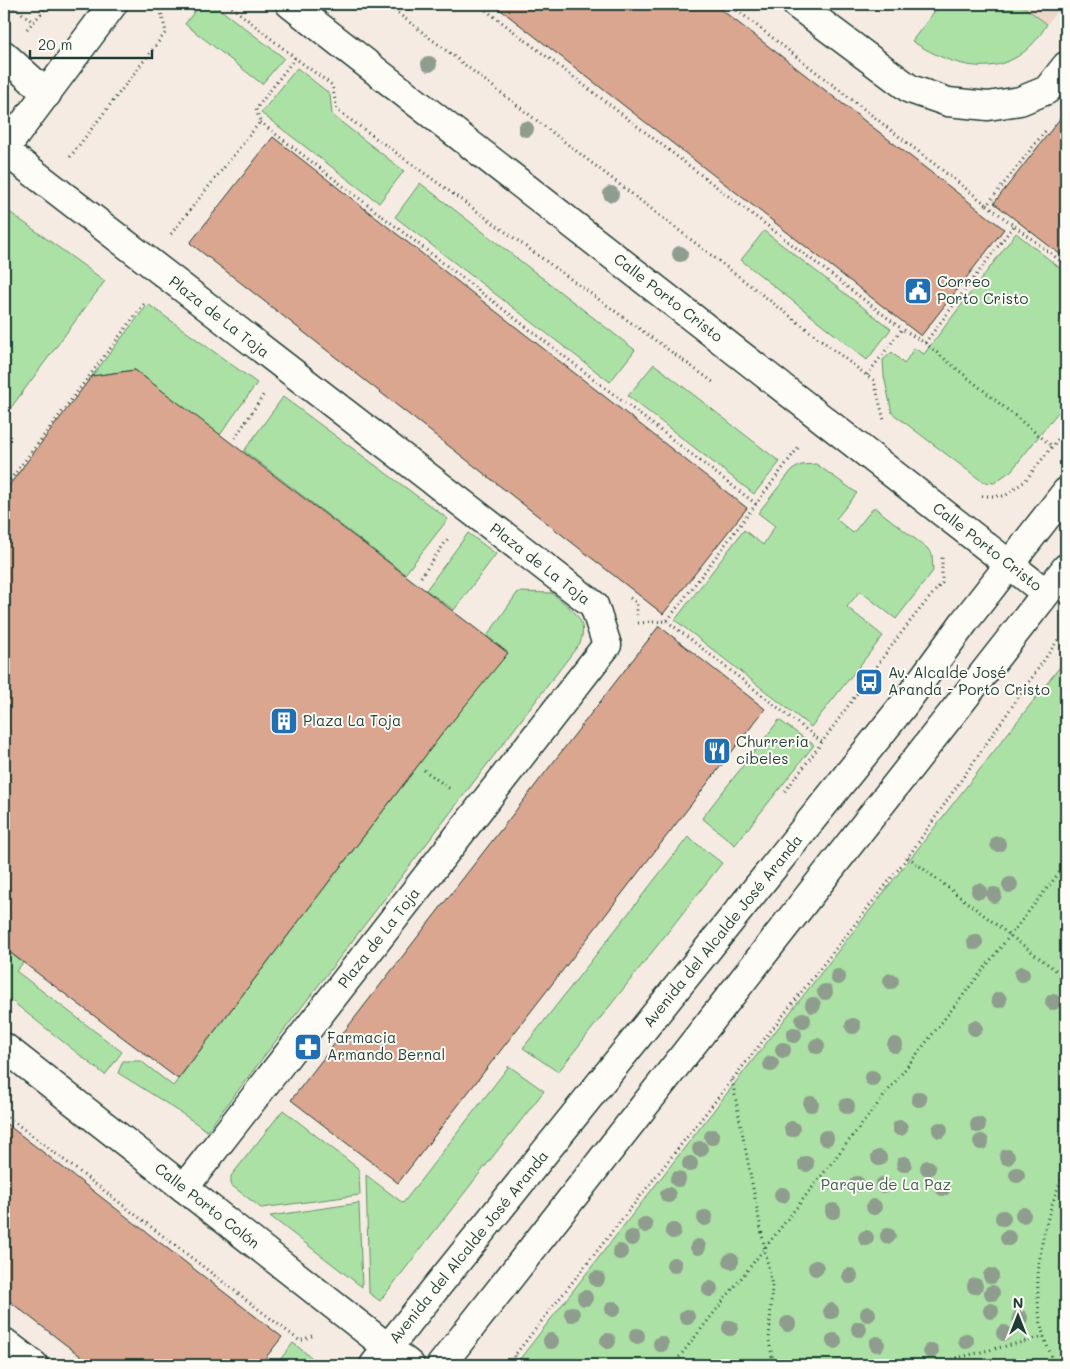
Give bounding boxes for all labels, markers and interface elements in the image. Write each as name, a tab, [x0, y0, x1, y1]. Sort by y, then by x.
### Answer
scale bar	[30, 28, 152, 60]
text: 20 m	[38, 34, 72, 54]
street label: Calle Porto Cristo	[610, 248, 727, 346]
street label: Plaza de La Toja	[165, 271, 274, 362]
place label: Correo Porto Cristo	[937, 271, 1029, 308]
public building icon: Correo Porto Cristo	[903, 276, 933, 306]
street label: Calle Porto Cristo	[929, 497, 1046, 595]
street label: Plaza de La Toja	[486, 518, 595, 609]
place label: Av. Alcalde José Aranda - Porto Cristo	[888, 662, 1050, 699]
bus stop icon: Av. Alcalde José Aranda - Porto Cristo	[854, 667, 884, 697]
building icon: Plaza La Toja	[269, 706, 299, 736]
place label: Plaza La Toja	[303, 710, 401, 730]
place label: Churreria cibeles	[736, 731, 809, 768]
restaurant icon: Churreria cibeles	[702, 736, 732, 766]
street label: Avenida del Alcalde José Aranda	[638, 830, 806, 1031]
street label: Plaza de La Toja	[333, 883, 424, 992]
place label: Farmacia Armando Bernal	[327, 1027, 445, 1064]
pharmacy icon: Farmacia Armando Bernal	[293, 1032, 323, 1062]
street label: Avenida del Alcalde José Aranda	[384, 1146, 552, 1347]
street label: Calle Porto Colón	[151, 1158, 264, 1253]
park label: Parque de La Paz	[821, 1174, 951, 1194]
north arrow	[992, 1292, 1042, 1342]
text: N	[1013, 1293, 1023, 1312]

